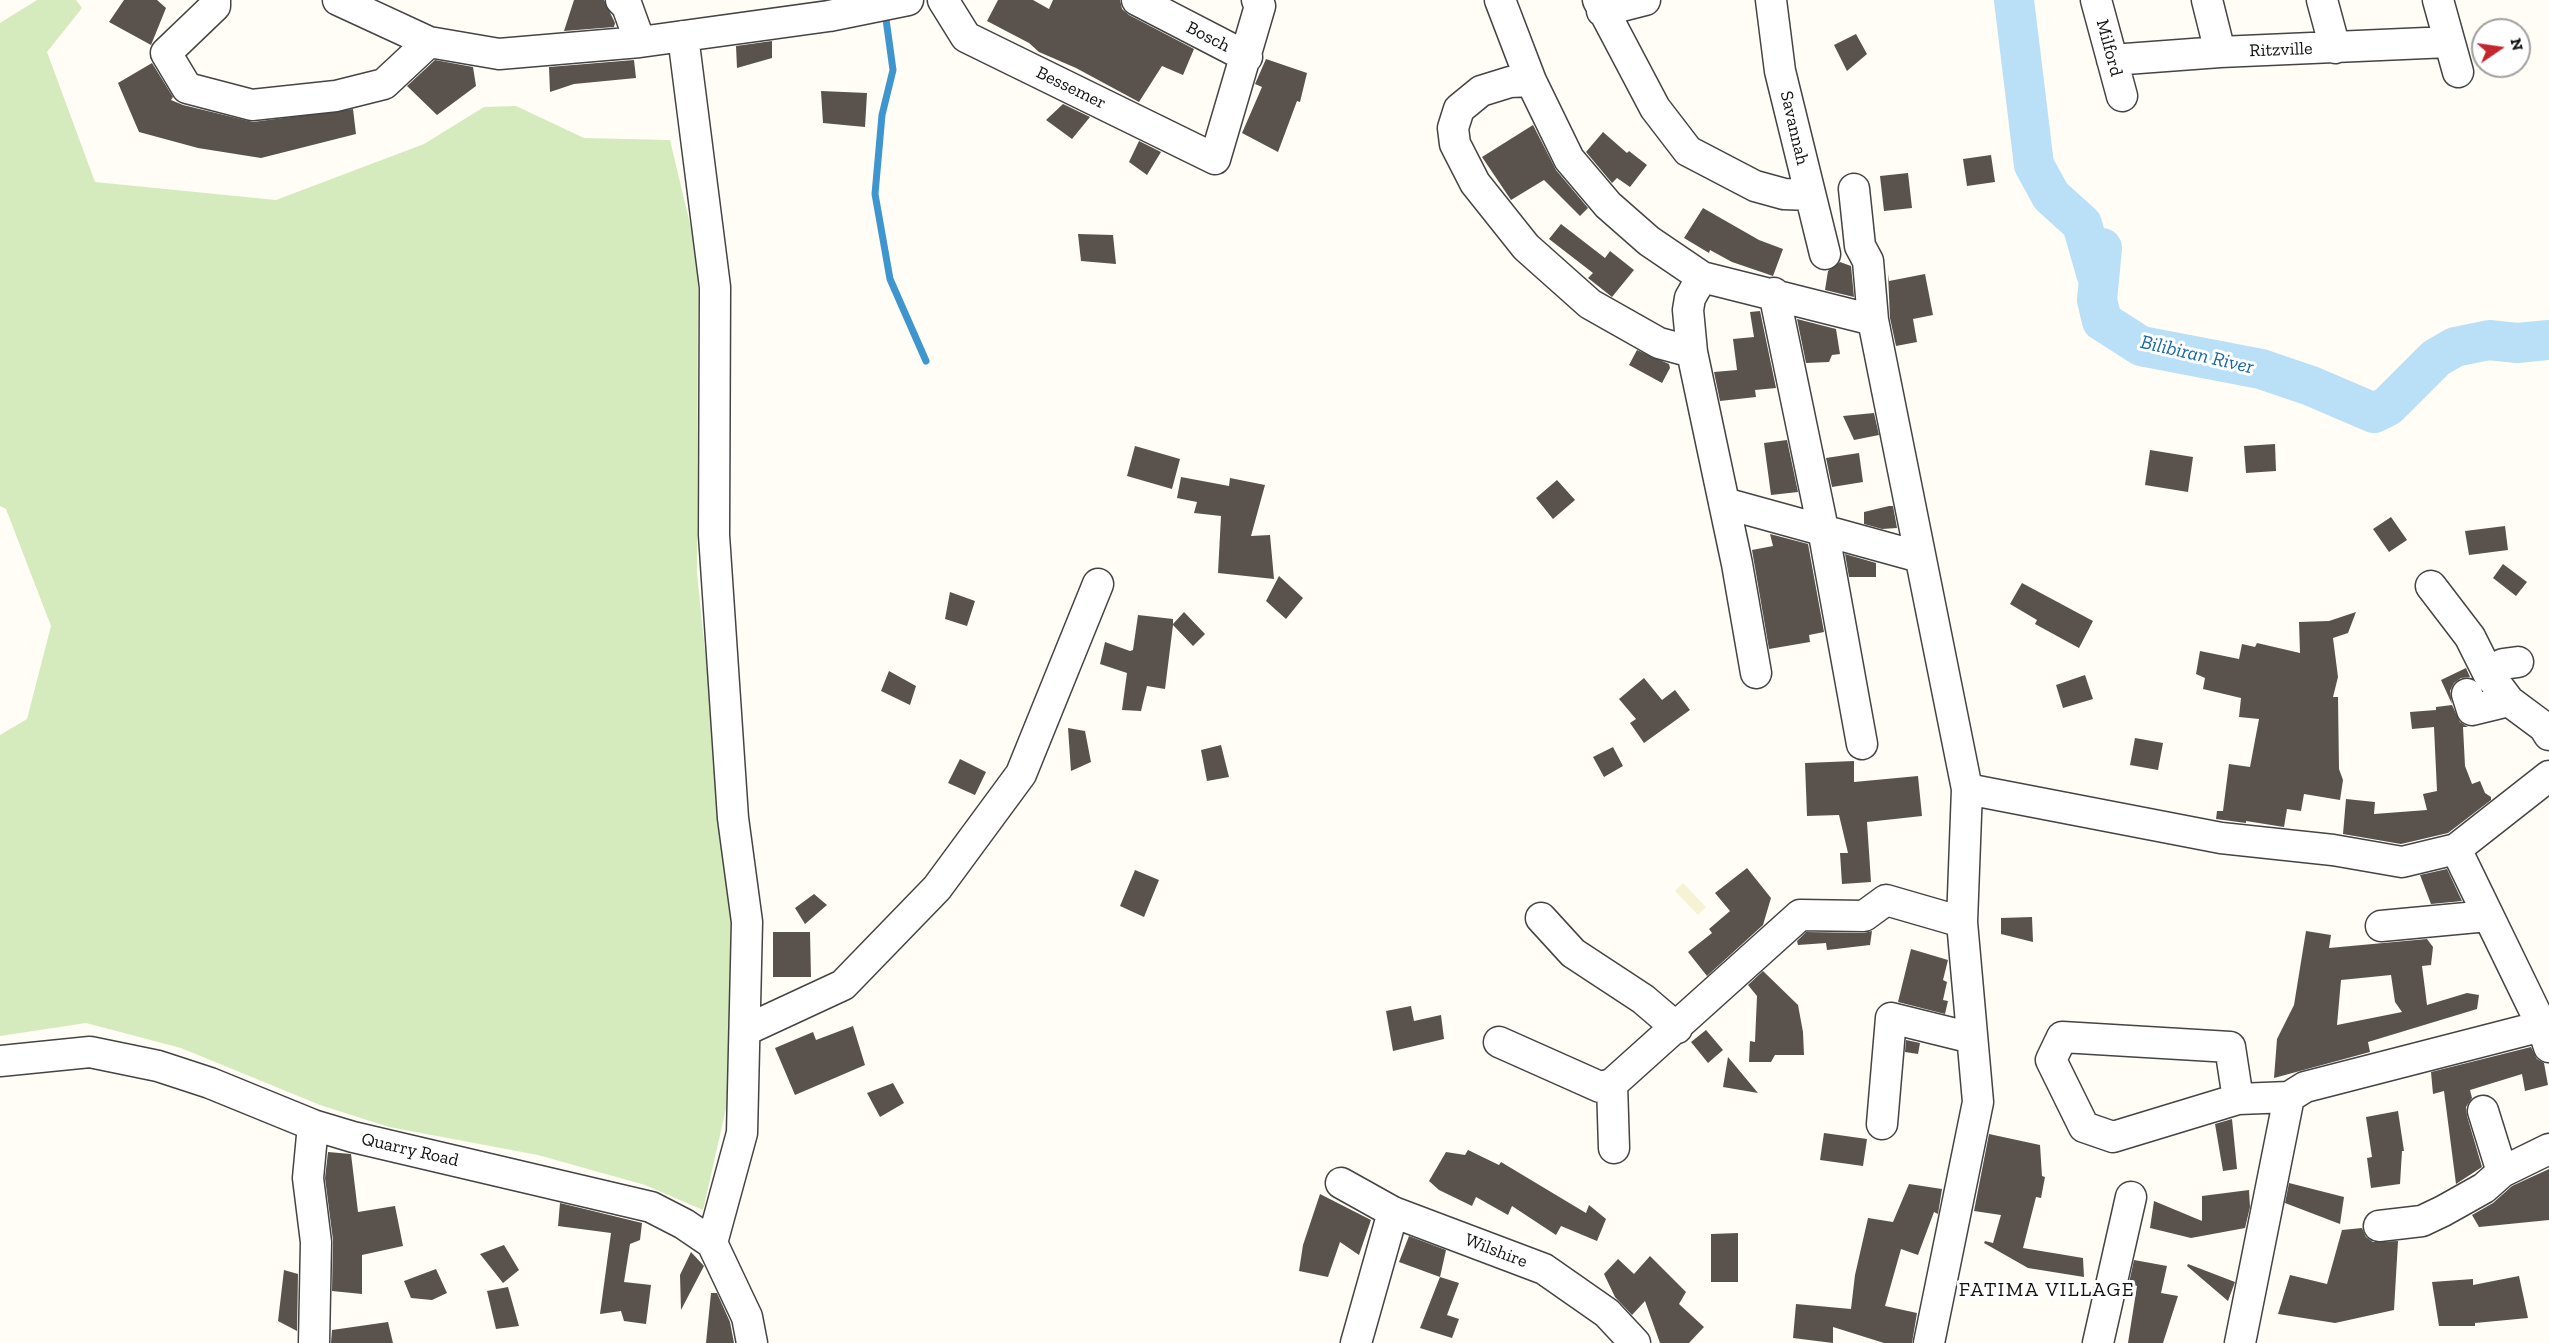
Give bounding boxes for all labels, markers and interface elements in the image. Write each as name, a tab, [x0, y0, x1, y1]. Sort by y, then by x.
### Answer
street label: Bosch	[1182, 17, 1234, 57]
street label: Milford	[2091, 17, 2127, 79]
north arrow	[2471, 18, 2531, 78]
text: N	[2506, 36, 2528, 52]
street label: Ritzville	[2249, 38, 2313, 62]
street label: Bessemer	[1033, 62, 1109, 114]
street label: Savannah	[1775, 89, 1813, 167]
water label: Bilibiran River	[2138, 330, 2256, 380]
street label: Quarry Road	[359, 1128, 461, 1172]
street label: Wilshire	[1462, 1229, 1530, 1273]
district label: FATIMA VILLAGE	[1959, 1278, 2135, 1302]

